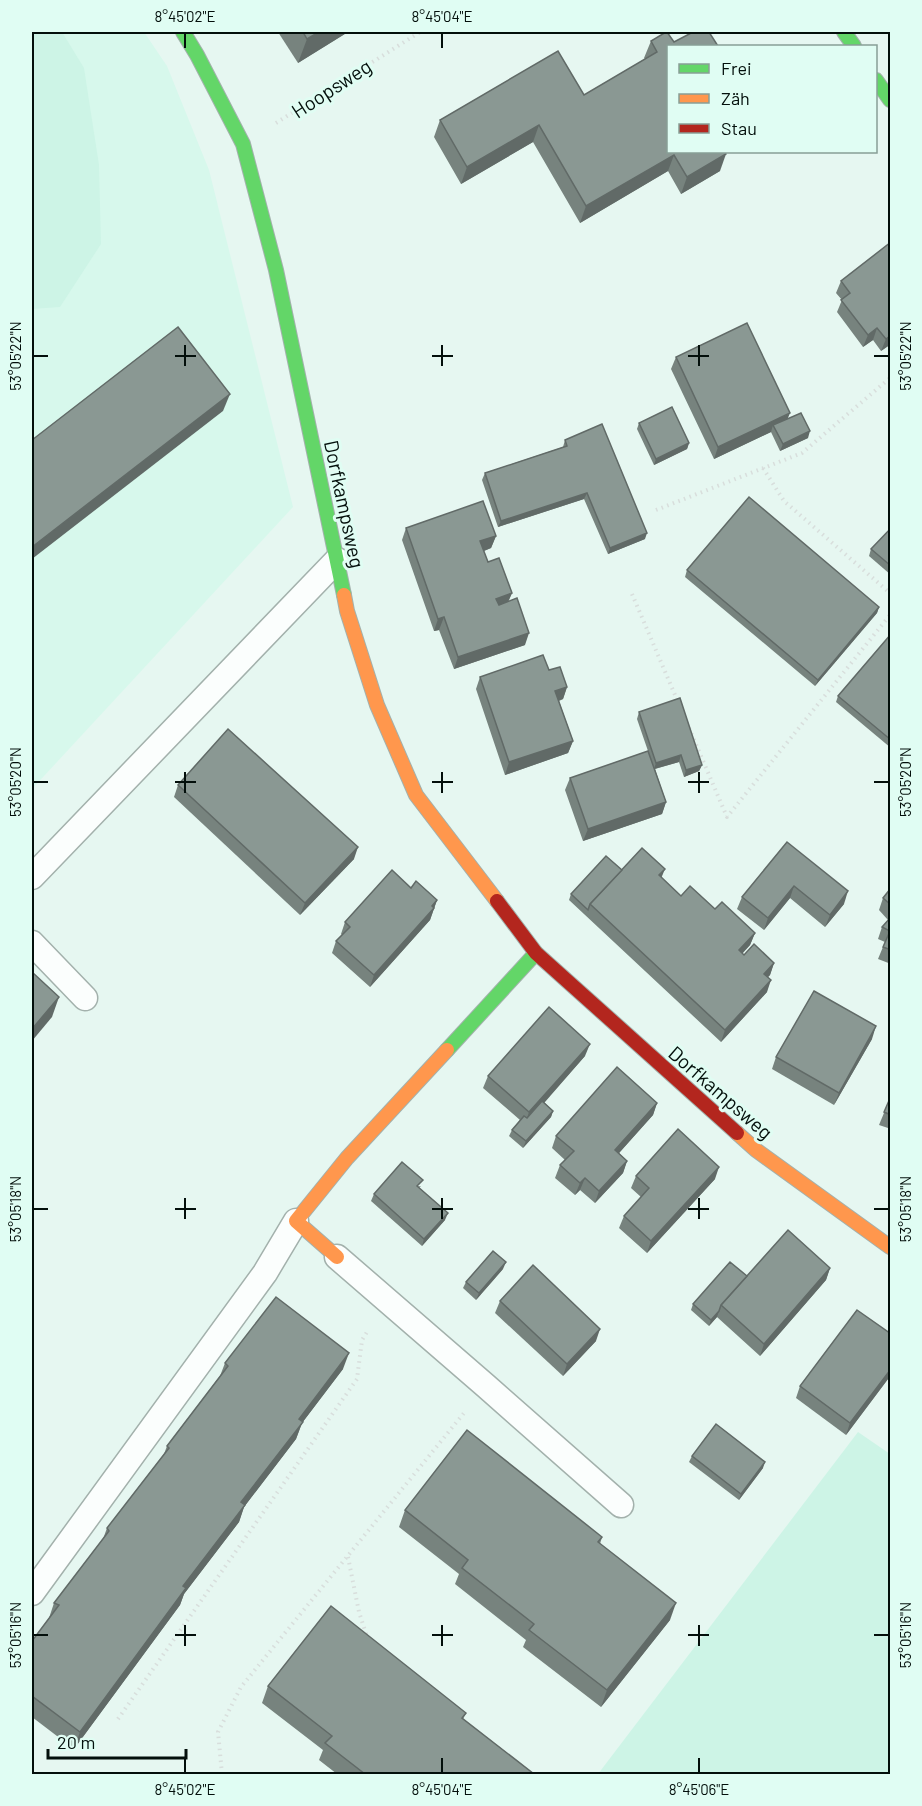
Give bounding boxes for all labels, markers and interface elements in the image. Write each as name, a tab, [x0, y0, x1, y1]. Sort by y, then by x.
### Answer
text: 8°45'02"E	[154, 7, 216, 25]
text: 8°45'04"E	[411, 7, 473, 25]
legend	[667, 45, 877, 153]
street label: Hoopsweg	[287, 53, 375, 123]
text: Frei	[721, 57, 752, 79]
text: Zäh	[721, 87, 750, 109]
text: Stau	[721, 117, 757, 139]
text: 53°05'22"N	[6, 321, 24, 391]
text: 53°05'22"N	[896, 321, 914, 391]
street label: Dorfkampsweg	[320, 438, 370, 570]
text: 53°05'20"N	[6, 747, 24, 817]
text: 53°05'20"N	[896, 747, 914, 817]
street label: Dorfkampsweg	[664, 1040, 778, 1144]
text: 53°05'18"N	[6, 1176, 24, 1242]
text: 53°05'18"N	[896, 1176, 914, 1242]
text: 53°05'16"N	[6, 1602, 24, 1668]
text: 53°05'16"N	[896, 1602, 914, 1668]
scale bar	[48, 1722, 186, 1760]
text: 20 m	[57, 1731, 95, 1753]
text: 8°45'02"E	[154, 1780, 216, 1798]
text: 8°45'04"E	[411, 1780, 473, 1798]
text: 8°45'06"E	[669, 1780, 729, 1798]

